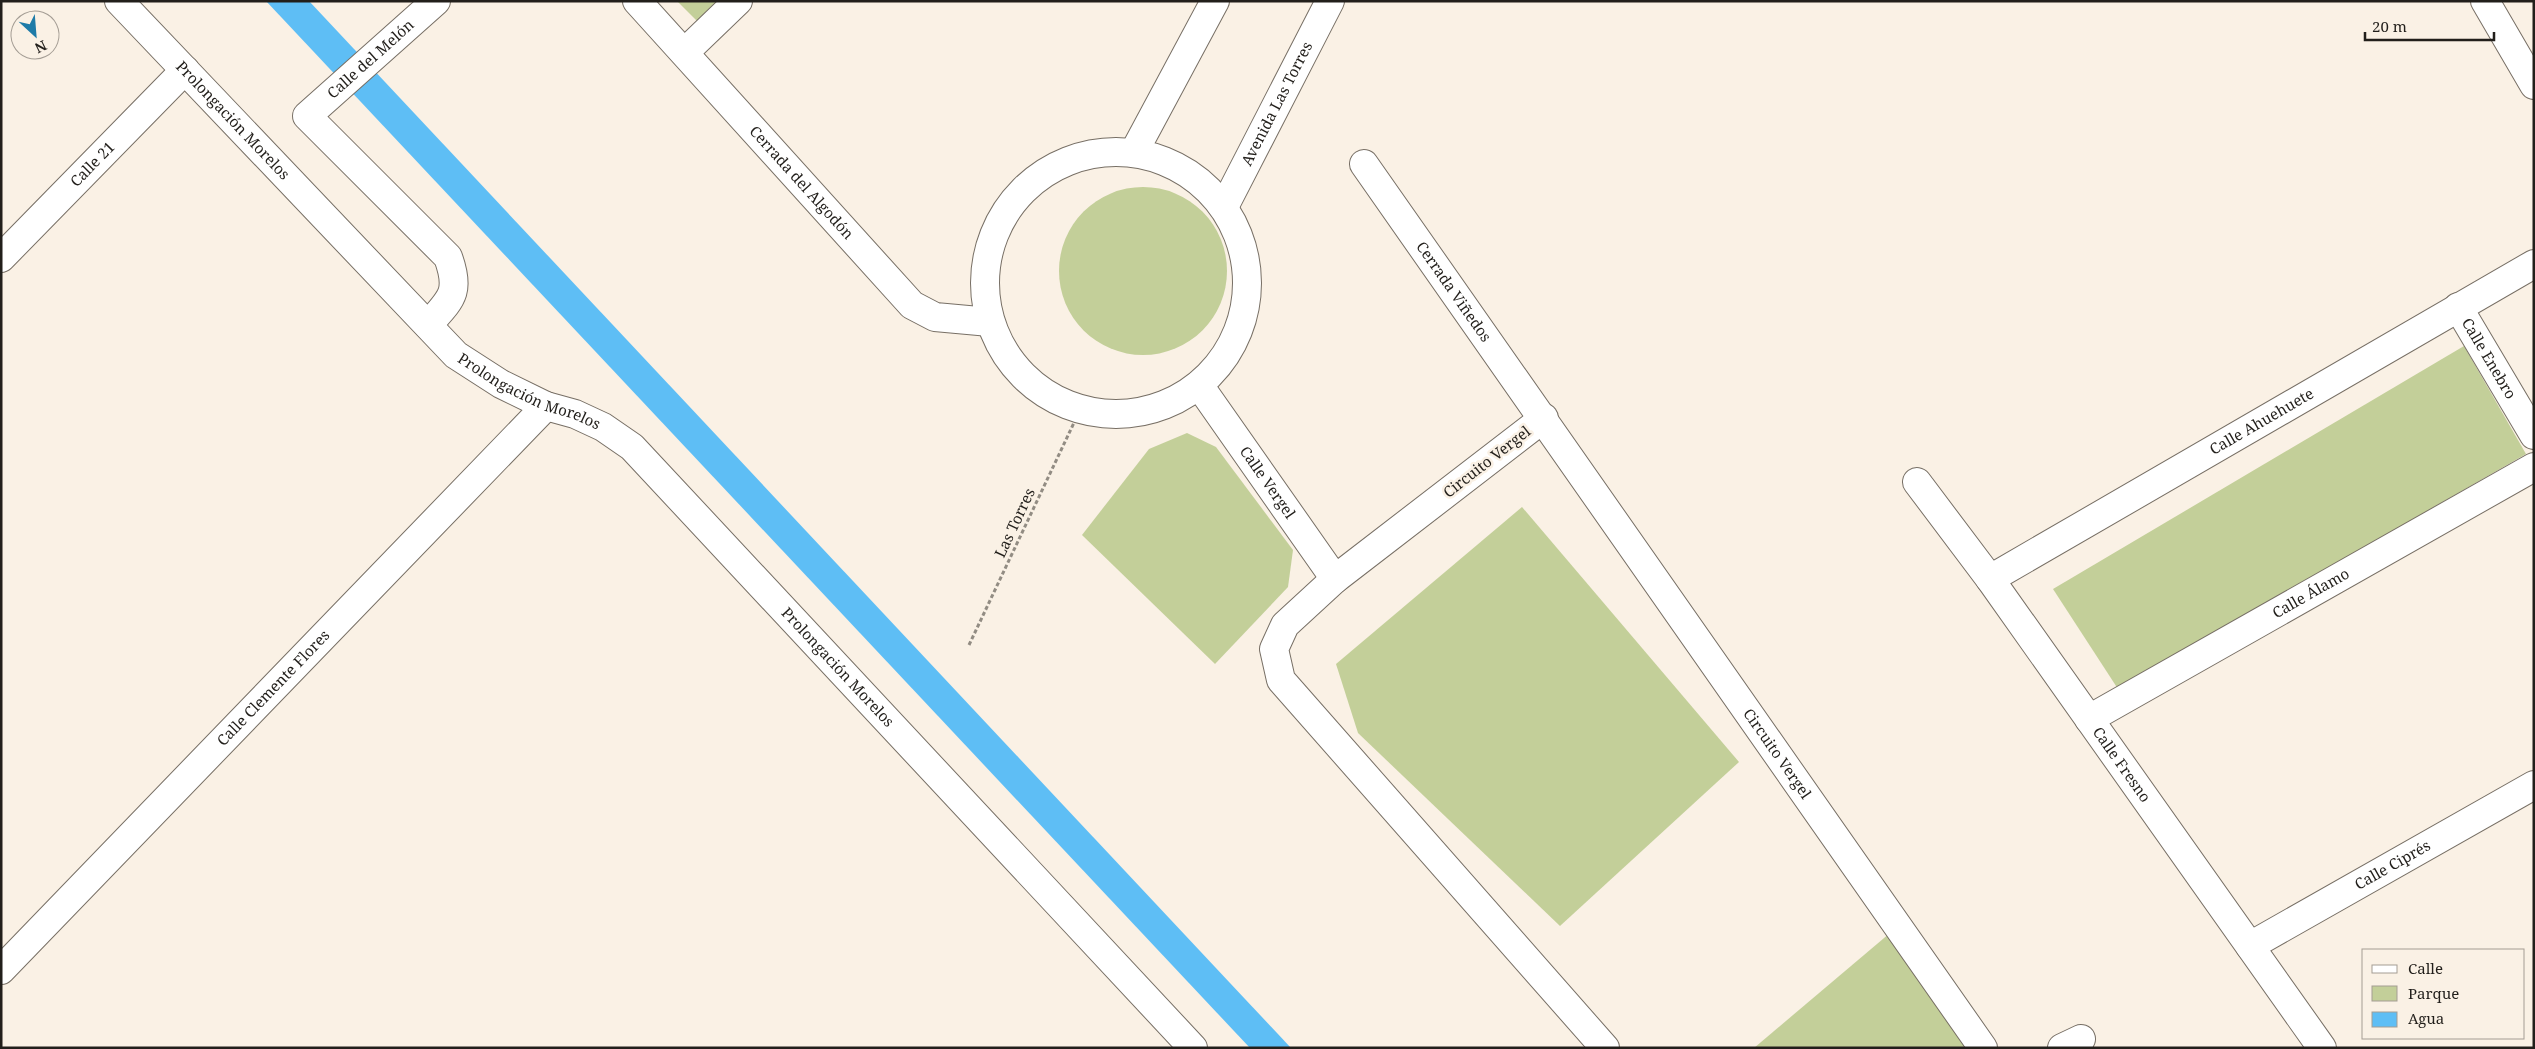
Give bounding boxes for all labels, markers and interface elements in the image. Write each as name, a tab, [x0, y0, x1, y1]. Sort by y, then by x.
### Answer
north arrow	[10, 10, 60, 60]
scale bar	[2365, 10, 2494, 42]
street label: Calle del Melón	[322, 14, 418, 102]
text: 20 m	[2372, 16, 2407, 36]
text: N	[32, 36, 50, 58]
street label: Avenida Las Torres	[1236, 38, 1317, 169]
street label: Prolongación Morelos	[172, 56, 295, 184]
street label: Cerrada del Algodón	[746, 121, 859, 243]
street label: Calle 21	[65, 137, 119, 191]
street label: Cerrada Viñedos	[1412, 237, 1497, 346]
street label: Calle Enebro	[2458, 314, 2521, 402]
street label: Prolongación Morelos	[454, 348, 604, 434]
street label: Calle Ahuehuete	[2206, 383, 2317, 459]
street label: Circuito Vergel	[1439, 421, 1534, 502]
street label: Calle Vergel	[1236, 442, 1301, 522]
street label: Las Torres	[989, 484, 1039, 561]
street label: Calle Álamo	[2268, 563, 2353, 622]
street label: Prolongación Morelos	[778, 603, 899, 731]
street label: Calle Clemente Flores	[212, 625, 334, 750]
street label: Circuito Vergel	[1739, 704, 1817, 803]
street label: Calle Fresno	[2089, 722, 2156, 806]
street label: Calle Ciprés	[2351, 835, 2434, 894]
legend	[2362, 949, 2525, 1039]
text: Calle	[2408, 958, 2443, 978]
text: Parque	[2408, 983, 2459, 1003]
text: Agua	[2408, 1008, 2444, 1028]

